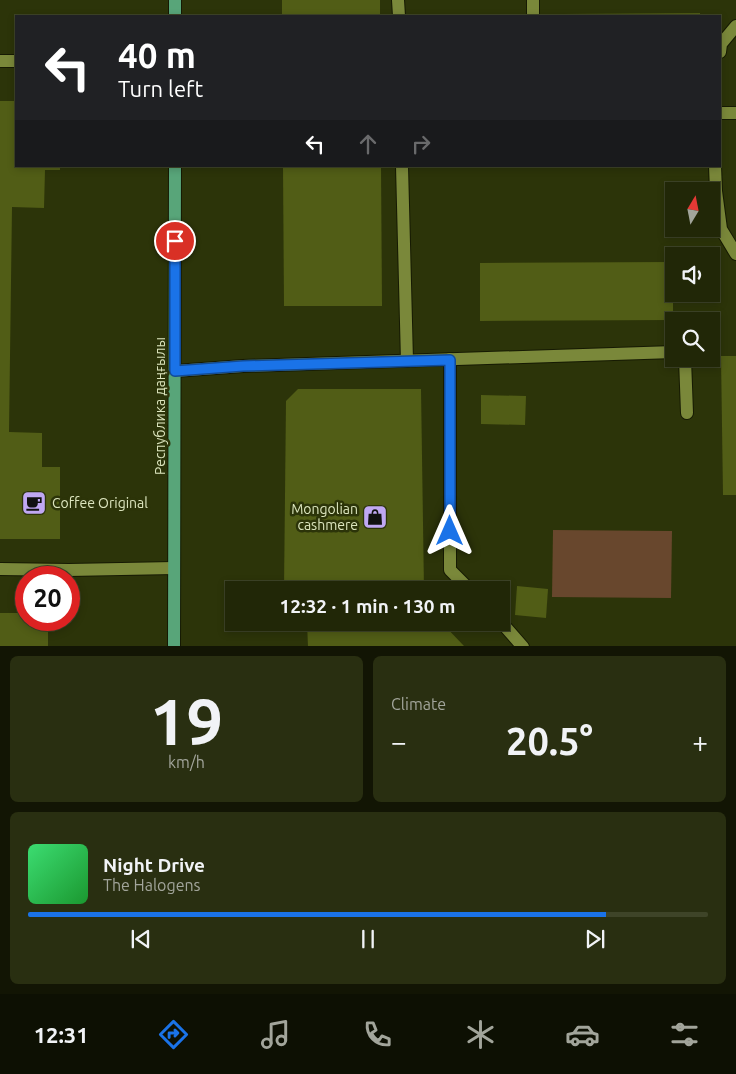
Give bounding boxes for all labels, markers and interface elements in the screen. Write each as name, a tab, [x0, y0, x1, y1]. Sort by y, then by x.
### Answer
icon: left	[35, 35, 100, 100]
text: 40 m	[118, 35, 196, 75]
text: Turn left	[118, 76, 203, 101]
icon: left	[301, 130, 329, 158]
icon: ahead	[354, 130, 382, 158]
icon: right	[407, 130, 435, 158]
north arrow	[665, 182, 720, 238]
map controls	[665, 182, 720, 367]
pin	[154, 220, 196, 262]
icon: arrive	[161, 227, 189, 255]
button: sound	[665, 247, 720, 302]
button: search	[665, 312, 720, 367]
street label: Республика даңғылы	[152, 337, 168, 475]
cafe icon: Coffee Original	[21, 490, 47, 516]
place label: Coffee Original	[52, 495, 148, 511]
place label: Mongolian cashmere	[291, 501, 358, 533]
shop icon: Mongolian cashmere	[362, 504, 388, 530]
position arrow	[423, 504, 475, 556]
speed limit sign: 20	[15, 566, 80, 631]
text: 12:32 · 1 min · 130 m	[280, 595, 455, 617]
text: 19	[150, 684, 223, 757]
text: Climate	[391, 695, 446, 713]
text: 20.5°	[506, 720, 593, 762]
text: −	[391, 726, 407, 757]
text: +	[692, 726, 708, 757]
text: km/h	[168, 753, 205, 771]
text: Night Drive	[103, 854, 205, 876]
text: The Halogens	[103, 876, 201, 894]
icon: previous	[127, 925, 155, 953]
icon: pause	[354, 925, 382, 953]
icon: next	[581, 925, 609, 953]
icon: directions	[156, 1017, 191, 1052]
icon: music	[258, 1017, 293, 1052]
icon: phone	[360, 1017, 395, 1052]
icon: climate	[463, 1017, 498, 1052]
icon: car	[565, 1017, 600, 1052]
icon: filters	[667, 1017, 702, 1052]
text: 12:31	[34, 1022, 89, 1047]

